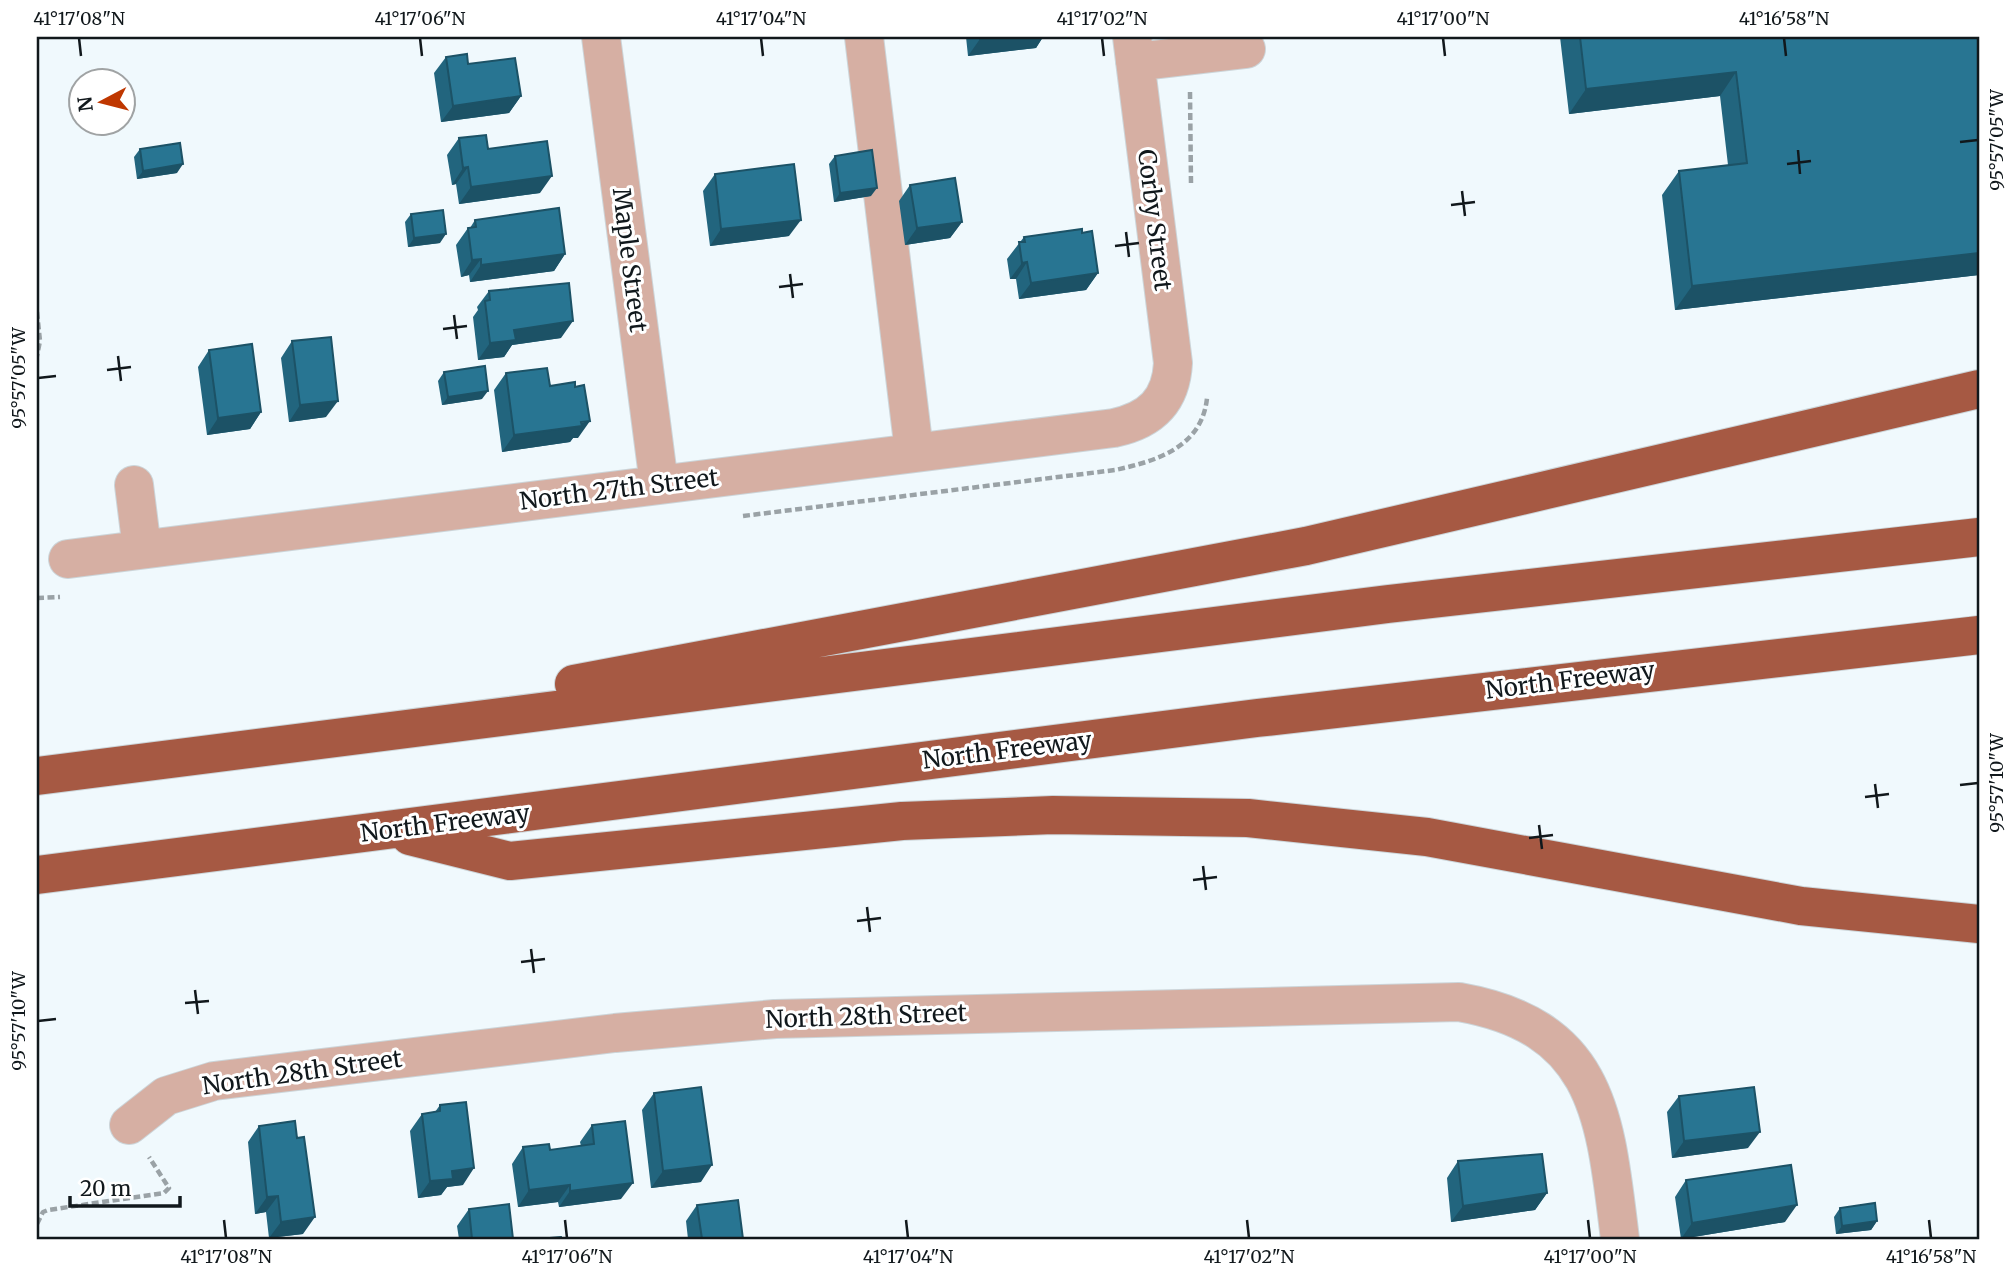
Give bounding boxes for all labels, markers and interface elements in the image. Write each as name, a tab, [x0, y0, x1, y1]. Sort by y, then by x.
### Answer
text: 41°17'08"N	[33, 7, 125, 30]
text: 41°17'06"N	[375, 7, 466, 30]
text: 41°17'04"N	[716, 7, 806, 30]
text: 41°17'02"N	[1057, 7, 1148, 30]
text: 41°17'00"N	[1397, 7, 1489, 30]
text: 41°16'58"N	[1739, 7, 1829, 30]
north arrow	[66, 66, 136, 136]
text: 95°57'05"W	[1985, 88, 2008, 191]
text: N	[72, 95, 98, 113]
street label: Corby Street	[1131, 148, 1179, 293]
street label: Maple Street	[606, 186, 654, 335]
text: 95°57'05"W	[7, 326, 30, 429]
street label: North 27th Street	[518, 461, 721, 517]
street label: North Freeway	[1484, 654, 1656, 706]
street label: North Freeway	[921, 724, 1093, 776]
text: 95°57'10"W	[1985, 732, 2008, 833]
street label: North Freeway	[359, 797, 531, 849]
text: 95°57'10"W	[7, 970, 30, 1071]
street label: North 28th Street	[765, 997, 968, 1035]
street label: North 28th Street	[200, 1043, 405, 1101]
scale bar	[70, 1164, 180, 1208]
text: 20 m	[80, 1175, 132, 1202]
text: 41°17'08"N	[180, 1245, 272, 1268]
text: 41°17'06"N	[522, 1245, 613, 1268]
text: 41°17'04"N	[863, 1245, 953, 1268]
text: 41°17'02"N	[1204, 1245, 1295, 1268]
text: 41°17'00"N	[1544, 1245, 1636, 1268]
text: 41°16'58"N	[1886, 1245, 1976, 1268]

